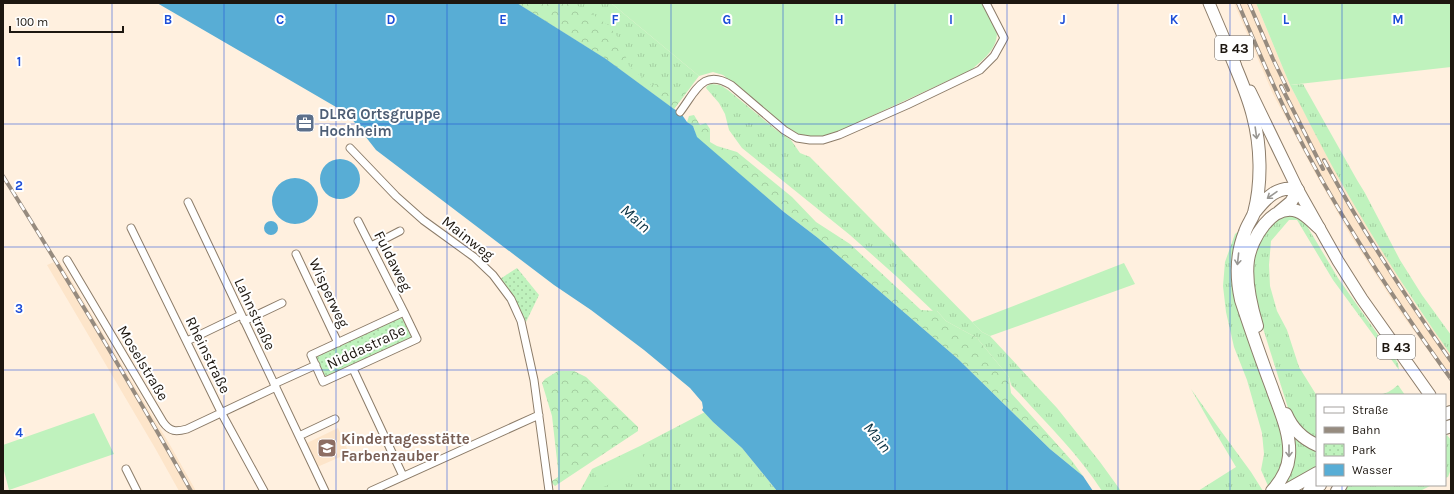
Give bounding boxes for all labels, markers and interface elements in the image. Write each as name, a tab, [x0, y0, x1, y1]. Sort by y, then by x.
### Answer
scale bar	[10, 8, 123, 34]
text: B	[164, 12, 172, 27]
text: C	[276, 12, 284, 27]
text: D	[387, 12, 396, 27]
text: E	[499, 12, 507, 27]
text: F	[611, 12, 619, 27]
text: G	[723, 12, 731, 27]
text: H	[834, 12, 844, 27]
text: I	[949, 12, 953, 27]
text: J	[1060, 12, 1066, 27]
text: K	[1170, 12, 1179, 27]
text: L	[1283, 12, 1290, 27]
text: M	[1392, 12, 1404, 27]
text: 100 m	[16, 15, 48, 29]
road number: B 43	[1215, 36, 1253, 60]
text: 1	[17, 54, 21, 69]
place label: DLRG Ortsgruppe Hochheim	[319, 105, 441, 140]
office icon: DLRG Ortsgruppe Hochheim	[294, 112, 316, 134]
one-way arrow	[1252, 126, 1260, 139]
text: 2	[15, 178, 23, 193]
one-way arrow	[1267, 191, 1278, 199]
water label: Main	[617, 200, 654, 236]
street label: Mainweg	[438, 212, 498, 264]
street label: Fuldaweg	[370, 228, 416, 295]
one-way arrow	[1234, 252, 1242, 265]
street label: Wisperweg	[305, 255, 353, 331]
street label: Lahnstraße	[230, 275, 280, 353]
text: 3	[15, 301, 23, 316]
street label: Rheinstraße	[182, 313, 234, 397]
street label: Niddastraße	[324, 321, 408, 373]
street label: Moselstraße	[113, 322, 173, 404]
road number: B 43	[1377, 335, 1415, 359]
legend	[1316, 394, 1446, 486]
text: Straße	[1352, 403, 1388, 417]
water label: Main	[860, 418, 895, 456]
text: Bahn	[1352, 423, 1381, 437]
text: 4	[15, 425, 23, 440]
place label: Kindertagesstätte Farbenzauber	[341, 430, 470, 465]
school or university icon: Kindertagesstätte Farbenzauber	[316, 437, 338, 459]
text: Park	[1352, 443, 1377, 457]
one-way arrow	[1285, 444, 1293, 457]
text: Wasser	[1352, 463, 1393, 477]

